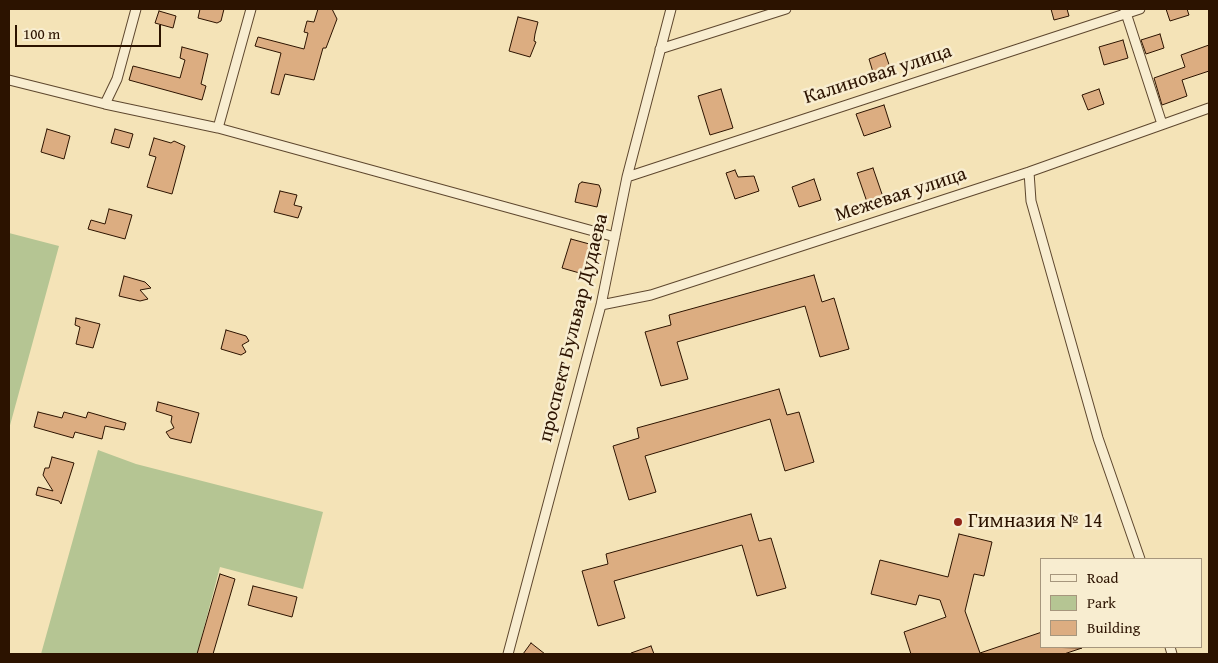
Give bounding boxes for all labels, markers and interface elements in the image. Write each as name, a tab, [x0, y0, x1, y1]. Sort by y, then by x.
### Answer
scale bar	[18, 15, 164, 47]
text: 100 m	[23, 23, 60, 44]
street label: Калиновая улица	[801, 40, 955, 110]
street label: Межевая улица	[832, 162, 970, 228]
street label: проспект Бульвар Дудаева	[534, 211, 614, 445]
place label: Гимназия № 14	[968, 510, 1103, 534]
marker: Гимназия № 14	[952, 516, 964, 528]
legend	[1040, 558, 1203, 648]
text: Road	[1087, 567, 1118, 588]
text: Park	[1087, 592, 1116, 613]
text: Building	[1087, 617, 1140, 638]

